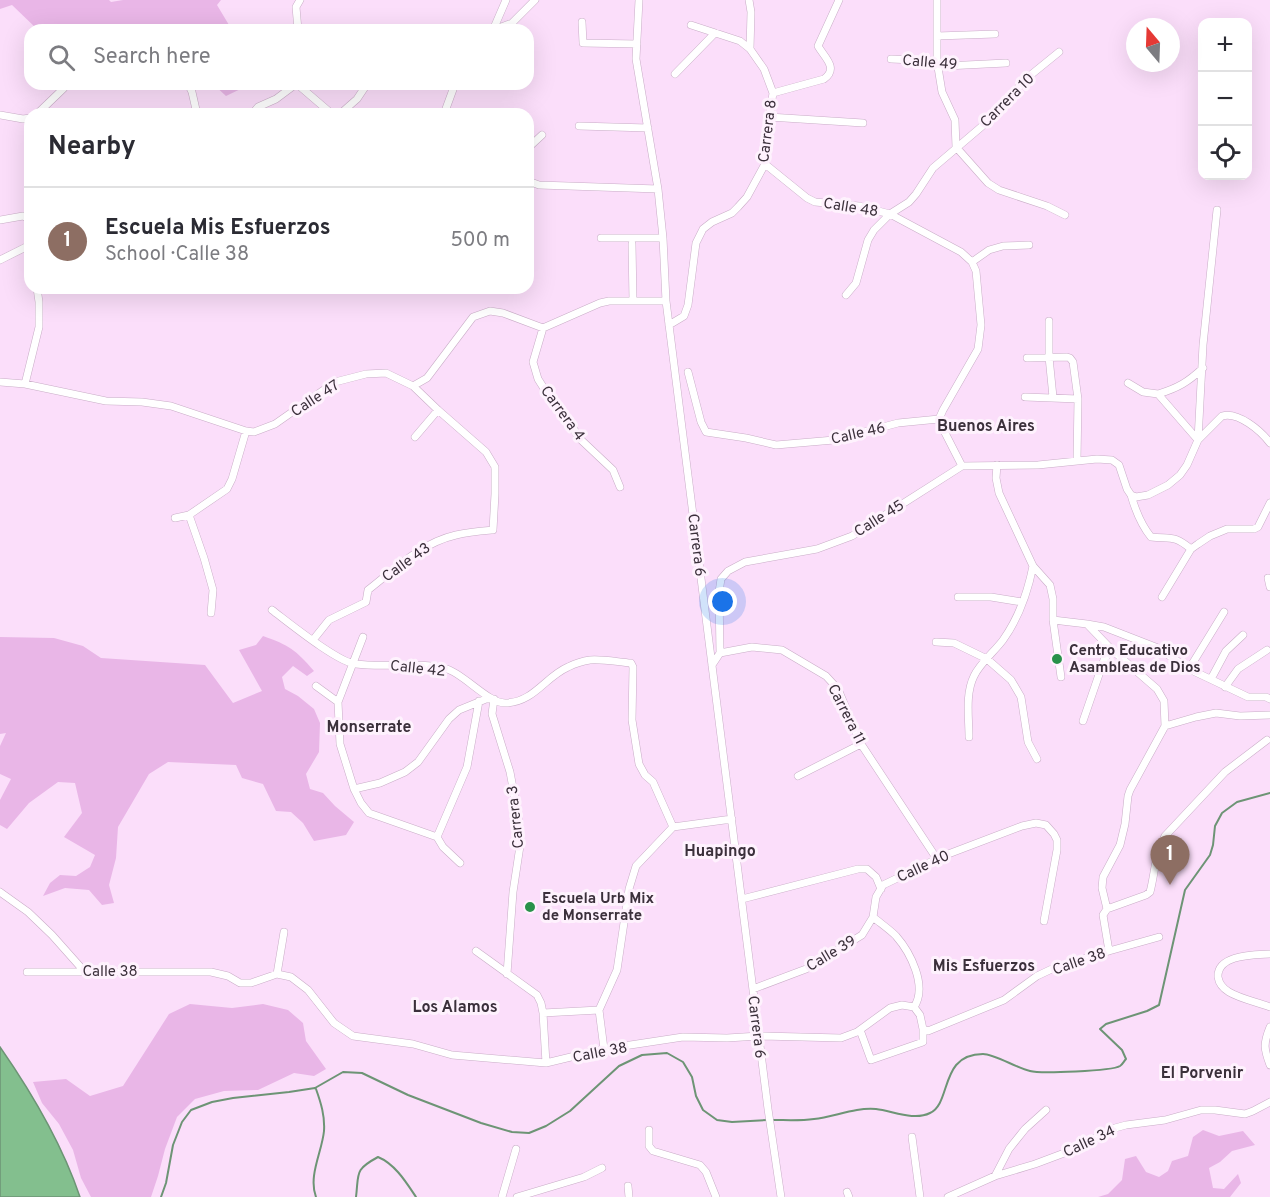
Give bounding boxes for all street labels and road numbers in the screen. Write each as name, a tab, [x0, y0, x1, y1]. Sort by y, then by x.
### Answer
street label: Calle 49	[902, 52, 958, 75]
street label: Carrera 10	[977, 70, 1039, 132]
street label: Carrera 8	[755, 99, 782, 164]
street label: Calle 48	[822, 195, 880, 222]
street label: Calle 47	[288, 376, 344, 422]
street label: Carrera 4	[535, 383, 588, 445]
street label: Calle 46	[829, 419, 887, 450]
street label: Calle 45	[851, 496, 908, 542]
street label: Carrera 6	[682, 513, 709, 578]
street label: Calle 43	[379, 539, 435, 587]
street label: Calle 42	[389, 657, 446, 682]
street label: Carrera 11	[822, 681, 869, 748]
street label: Carrera 3	[504, 784, 529, 849]
street label: Calle 40	[894, 847, 953, 888]
street label: Calle 39	[803, 932, 860, 977]
street label: Calle 38	[1050, 944, 1109, 980]
street label: Calle 38	[82, 963, 138, 982]
street label: Carrera 6	[742, 995, 769, 1060]
street label: Calle 38	[571, 1039, 629, 1068]
street label: Calle 34	[1061, 1122, 1119, 1163]

